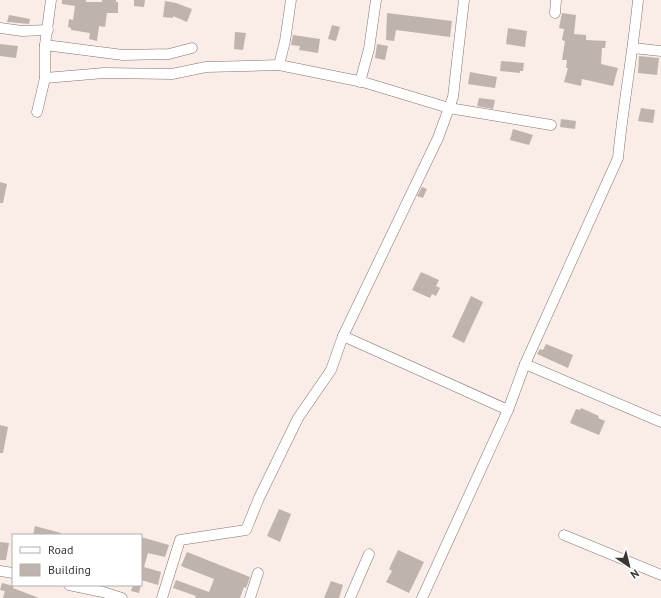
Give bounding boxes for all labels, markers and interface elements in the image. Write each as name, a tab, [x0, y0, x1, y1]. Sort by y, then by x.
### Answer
legend	[12, 534, 142, 586]
text: Road	[48, 542, 73, 557]
north arrow	[609, 546, 649, 586]
text: Building	[48, 562, 91, 577]
text: N	[628, 566, 642, 582]

